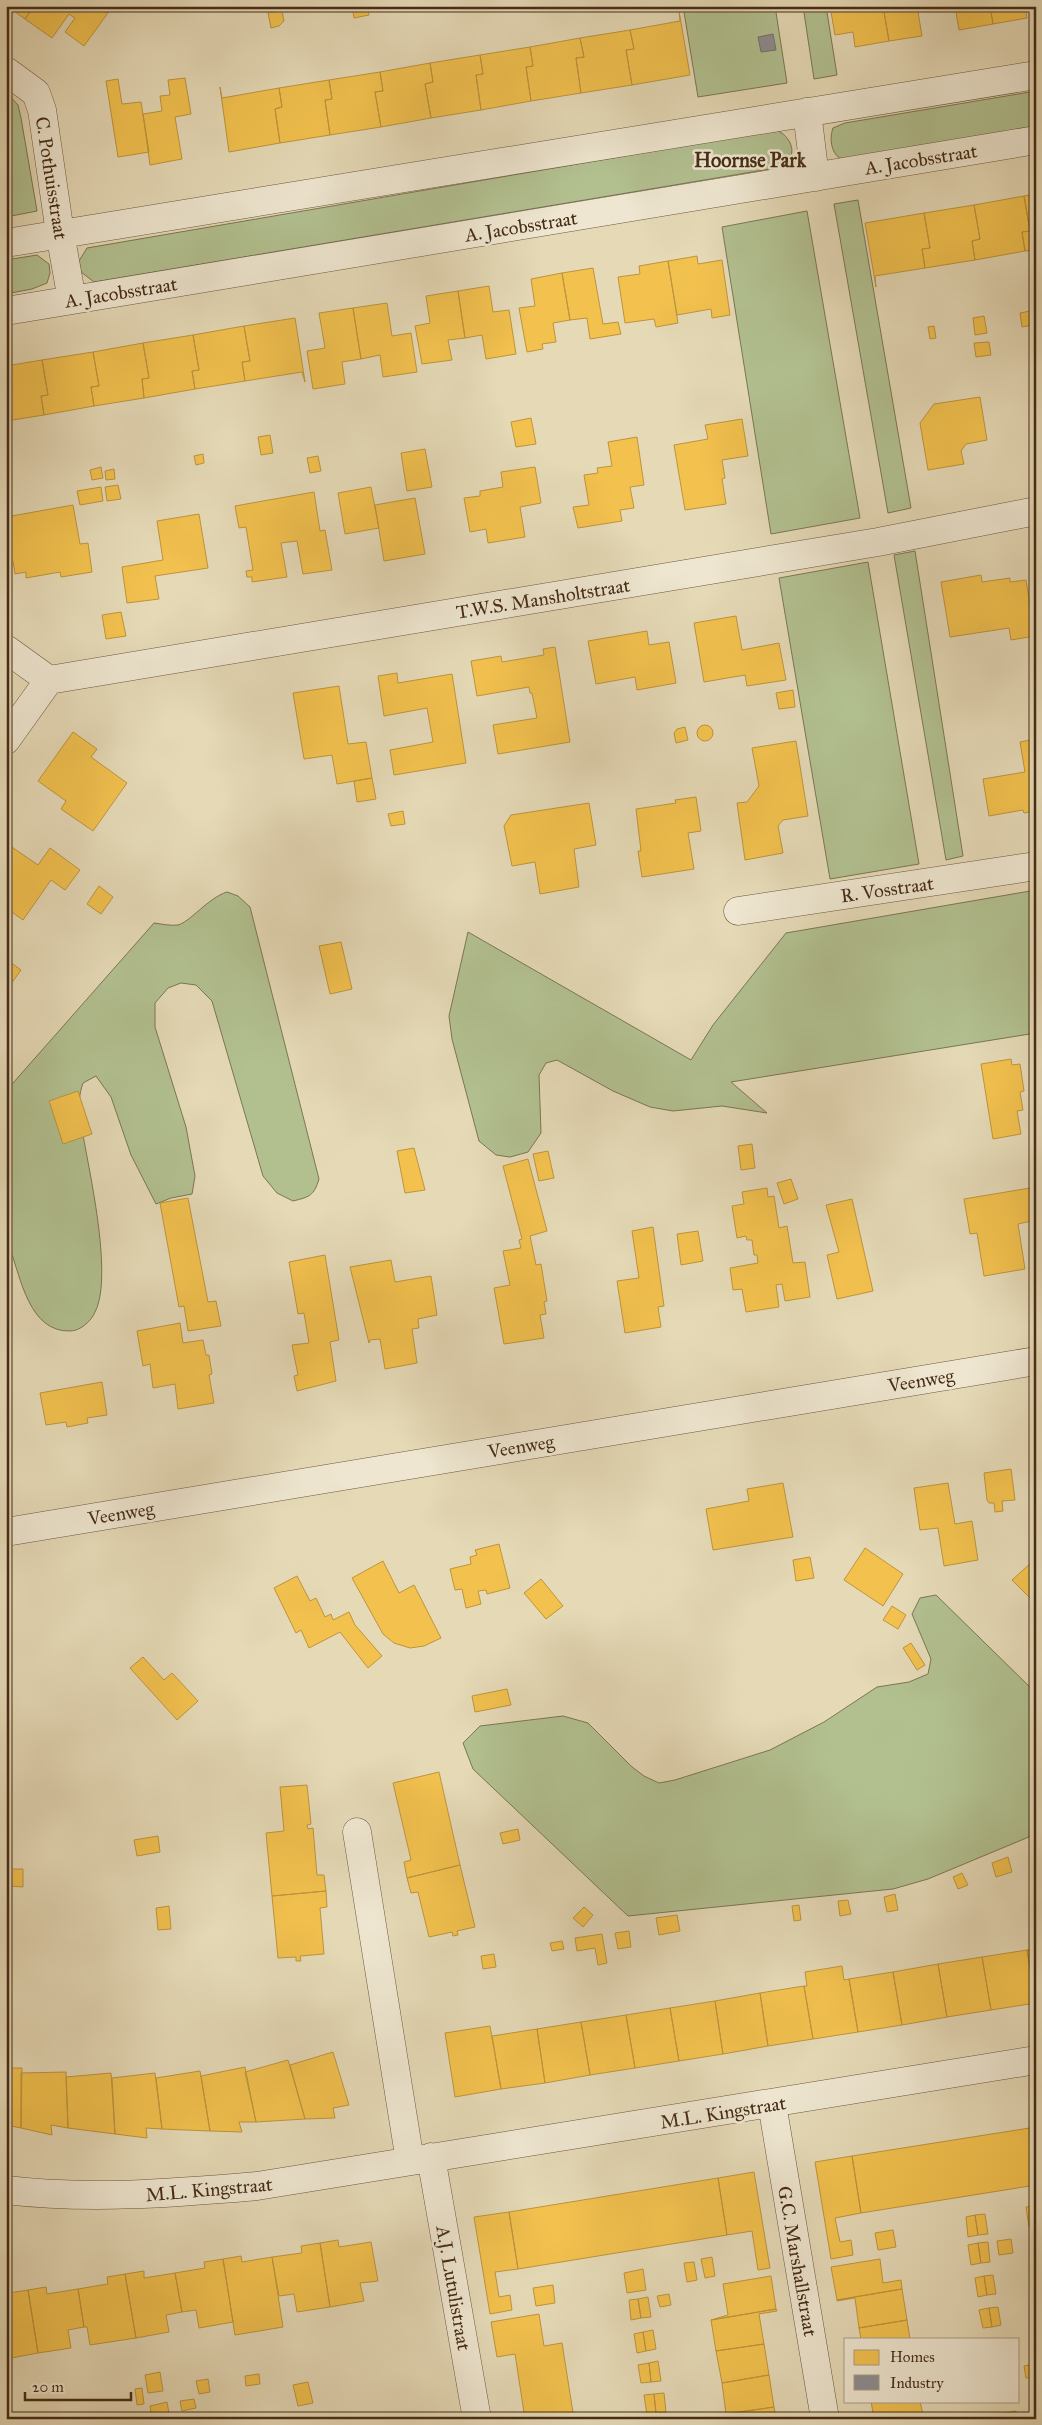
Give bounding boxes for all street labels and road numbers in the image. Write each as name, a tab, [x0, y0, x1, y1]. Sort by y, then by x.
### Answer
street label: C. Pothuisstraat	[30, 115, 73, 241]
street label: A. Jacobsstraat	[862, 139, 979, 181]
street label: A. Jacobsstraat	[462, 206, 579, 248]
street label: A. Jacobsstraat	[62, 272, 179, 314]
street label: T.W.S. Mansholtstraat	[455, 573, 632, 624]
street label: R. Vosstraat	[839, 872, 935, 907]
street label: Veenweg	[885, 1364, 956, 1398]
street label: Veenweg	[485, 1430, 556, 1464]
street label: Veenweg	[85, 1497, 156, 1531]
street label: M.L. Kingstraat	[659, 2091, 788, 2135]
street label: M.L. Kingstraat	[145, 2172, 274, 2207]
street label: G.C. Marshallstraat	[773, 2184, 822, 2338]
street label: A.J. Lutulistraat	[430, 2223, 476, 2353]

